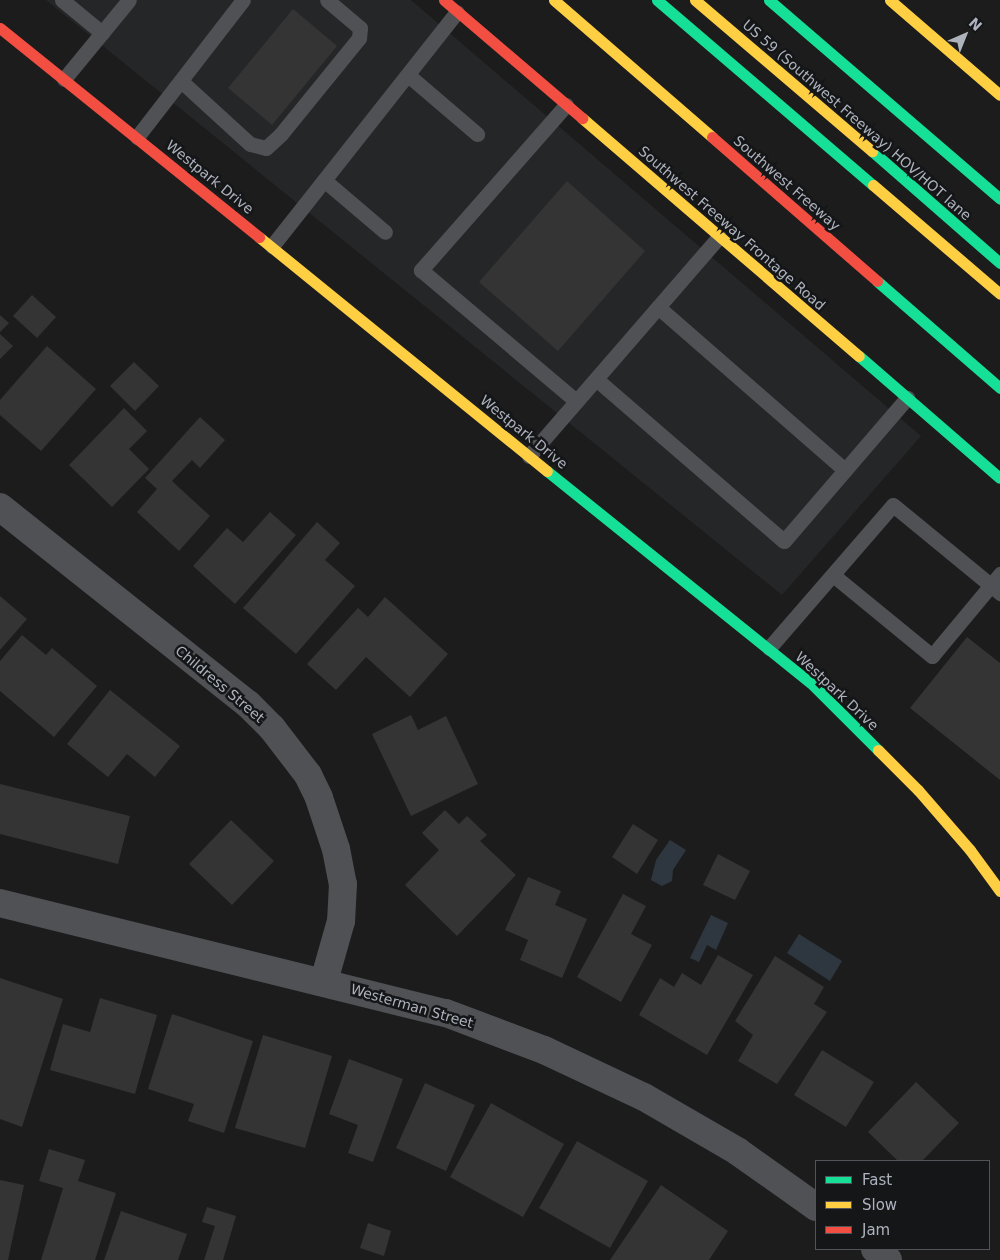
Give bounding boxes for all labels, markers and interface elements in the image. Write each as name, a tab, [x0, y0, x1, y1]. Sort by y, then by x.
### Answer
north arrow	[940, 10, 990, 60]
text: N	[966, 14, 985, 34]
street label: US 59 (Southwest Freeway) HOV/HOT lane	[739, 16, 975, 224]
street label: Southwest Freeway	[730, 132, 844, 234]
street label: Westpark Drive	[163, 137, 257, 217]
street label: Southwest Freeway Frontage Road	[635, 142, 829, 314]
street label: Westpark Drive	[477, 392, 571, 472]
street label: Childress Street	[172, 642, 268, 726]
street label: Westpark Drive	[792, 648, 882, 734]
street label: Westerman Street	[349, 980, 475, 1032]
legend	[815, 1160, 990, 1250]
text: Fast	[862, 1171, 892, 1189]
text: Slow	[862, 1196, 897, 1214]
text: Jam	[862, 1221, 890, 1239]

